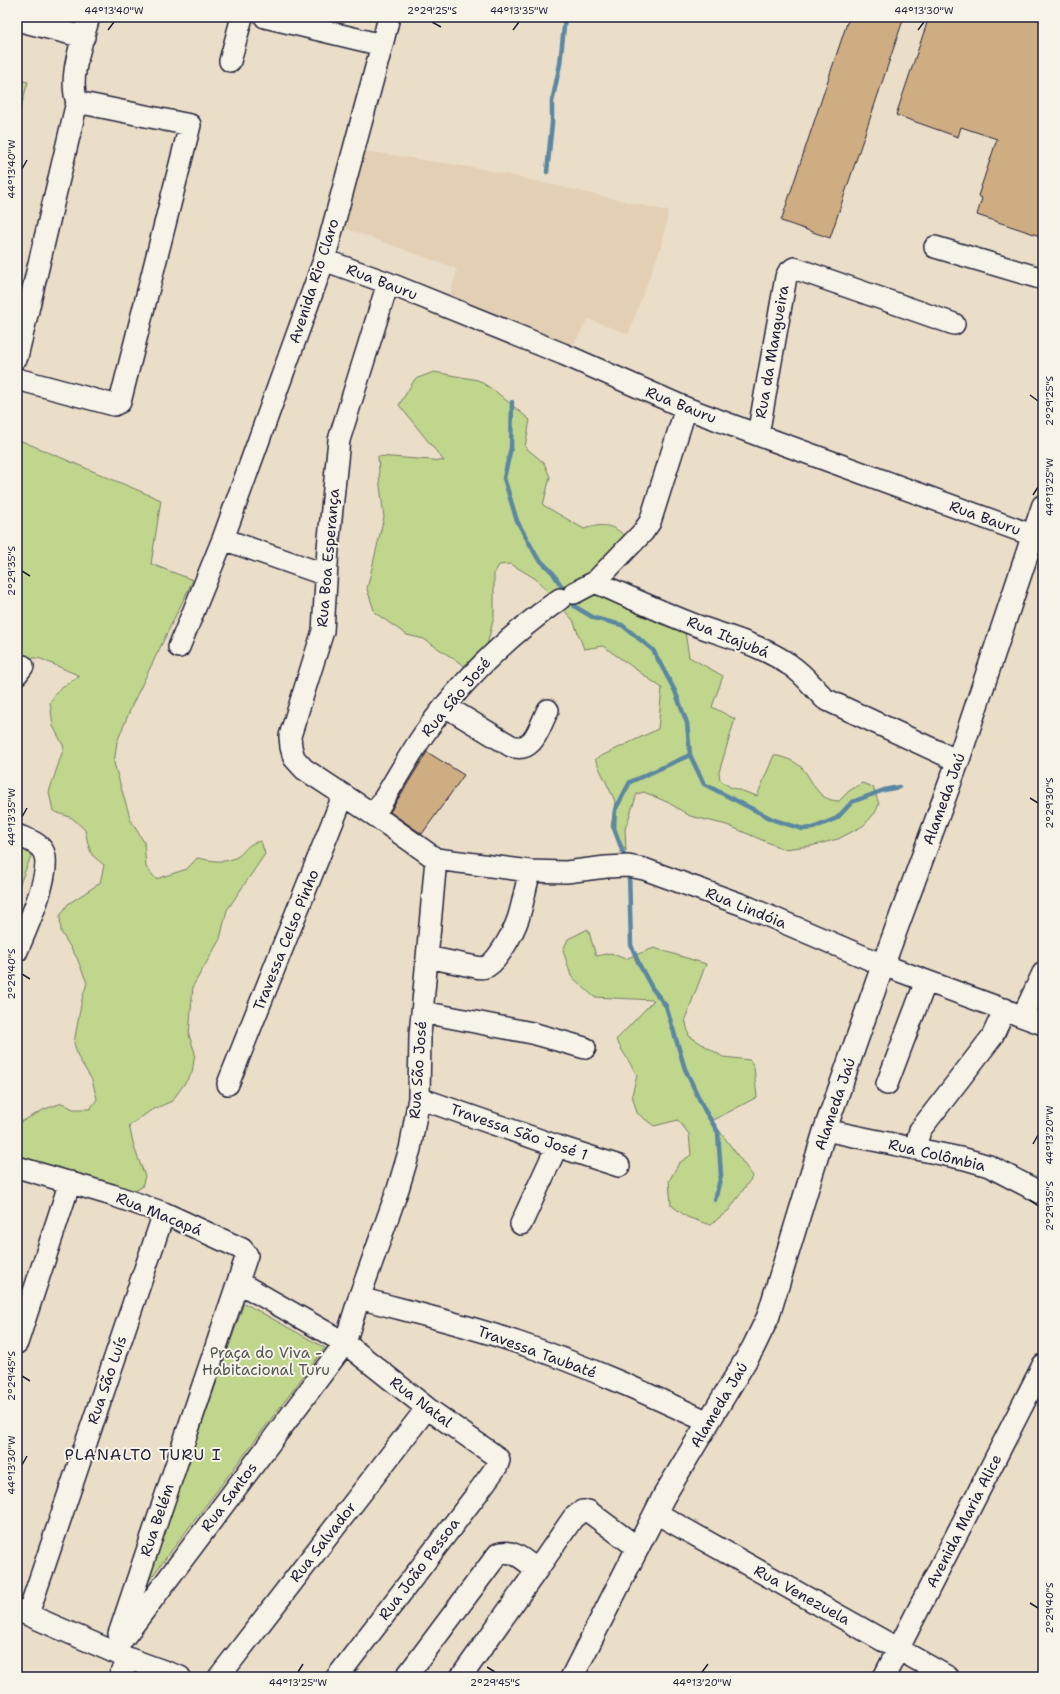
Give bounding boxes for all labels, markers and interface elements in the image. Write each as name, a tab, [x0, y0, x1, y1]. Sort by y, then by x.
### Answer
text: 44°13'40"W	[84, 4, 144, 17]
text: 2°29'25"S	[407, 4, 458, 17]
text: 44°13'35"W	[490, 4, 549, 17]
text: 44°13'30"W	[894, 4, 954, 17]
text: 44°13'40"W	[5, 139, 18, 199]
street label: Avenida Rio Claro	[284, 216, 344, 346]
street label: Rua Bauru	[344, 259, 420, 305]
street label: Rua da Mangueira	[750, 283, 794, 420]
text: 2°29'25"S	[1043, 375, 1056, 426]
street label: Rua Bauru	[643, 382, 719, 428]
text: 44°13'25"W	[1043, 457, 1056, 516]
street label: Rua Boa Esperança	[312, 487, 344, 628]
street label: Rua Bauru	[947, 496, 1023, 540]
text: 2°29'35"S	[5, 545, 18, 596]
street label: Rua Itajubá	[684, 611, 773, 663]
street label: Rua São José	[417, 653, 495, 741]
street label: Alameda Jaú	[918, 750, 970, 848]
text: 2°29'30"S	[1043, 777, 1056, 829]
text: 44°13'35"W	[5, 787, 18, 846]
street label: Travessa Celso Pinho	[248, 866, 324, 1014]
street label: Rua Lindóia	[703, 883, 790, 934]
text: 2°29'40"S	[5, 948, 18, 1000]
street label: Rua São José	[405, 1020, 431, 1120]
street label: Alameda Jaú	[810, 1055, 860, 1153]
street label: Travessa São José 1	[448, 1099, 590, 1165]
text: 44°13'20"W	[1043, 1105, 1056, 1165]
street label: Rua Colômbia	[886, 1134, 988, 1176]
text: 2°29'35"S	[1043, 1180, 1056, 1231]
street label: Rua Macapá	[113, 1188, 206, 1241]
street label: Travessa Taubaté	[475, 1321, 599, 1383]
street label: Rua São Luís	[83, 1333, 131, 1427]
park label: Praça do Viva - Habitacional Turu	[202, 1343, 330, 1380]
text: 2°29'45"S	[5, 1351, 18, 1401]
street label: Alameda Jaú	[686, 1359, 752, 1451]
street label: Rua Natal	[386, 1372, 457, 1432]
text: 44°13'30"W	[5, 1435, 18, 1495]
district label: PLANALTO TURU I	[64, 1444, 222, 1465]
street label: Avenida Maria Alice	[922, 1451, 1006, 1591]
street label: Rua Santos	[196, 1458, 262, 1536]
street label: Rua Belém	[135, 1481, 179, 1559]
street label: Rua Salvador	[285, 1498, 361, 1586]
street label: Rua João Pessoa	[374, 1513, 464, 1624]
street label: Rua Venezuela	[750, 1560, 854, 1630]
text: 2°29'40"S	[1043, 1582, 1056, 1634]
text: 44°13'25"W	[269, 1676, 328, 1689]
text: 2°29'45"S	[470, 1676, 520, 1689]
text: 44°13'20"W	[672, 1676, 732, 1689]

